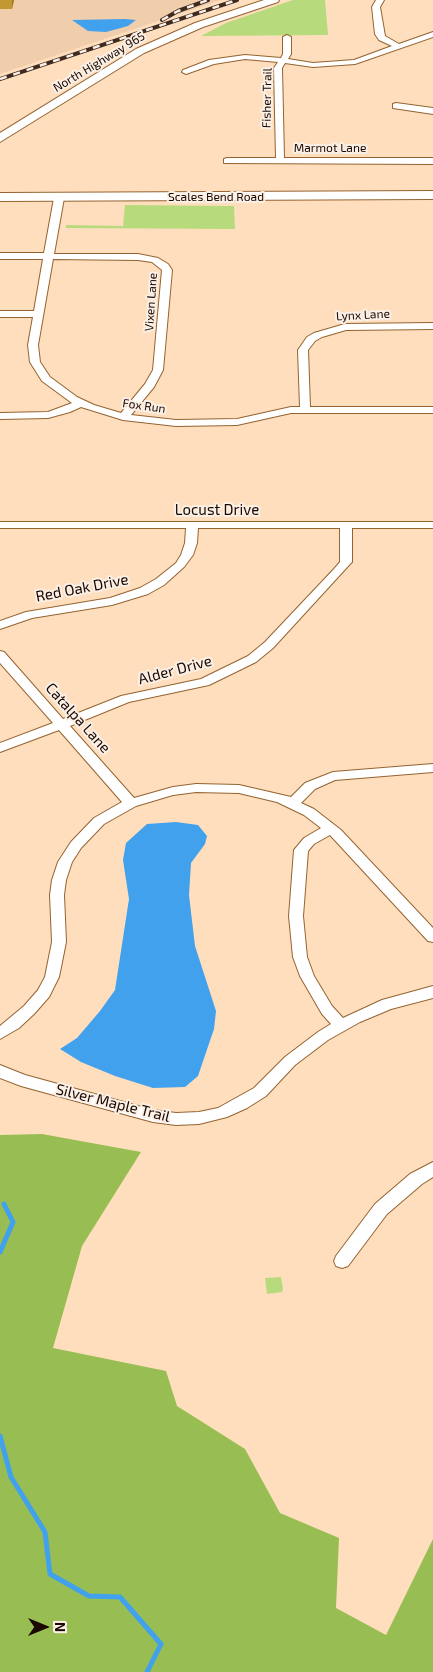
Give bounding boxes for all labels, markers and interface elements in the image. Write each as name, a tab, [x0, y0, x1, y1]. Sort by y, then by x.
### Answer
street label: North Highway 965	[50, 29, 148, 95]
street label: Fisher Trail	[259, 68, 275, 128]
street label: Marmot Lane	[294, 141, 366, 155]
street label: Scales Bend Road	[168, 190, 264, 204]
street label: Vixen Lane	[142, 272, 160, 332]
street label: Lynx Lane	[336, 306, 390, 324]
street label: Fox Run	[122, 396, 166, 416]
street label: Locust Drive	[175, 501, 259, 519]
street label: Red Oak Drive	[34, 570, 130, 606]
street label: Alder Drive	[136, 652, 214, 688]
street label: Catalpa Lane	[42, 679, 114, 757]
street label: Silver Maple Trail	[54, 1080, 172, 1126]
north arrow	[20, 1602, 70, 1652]
text: N	[52, 1622, 69, 1632]

